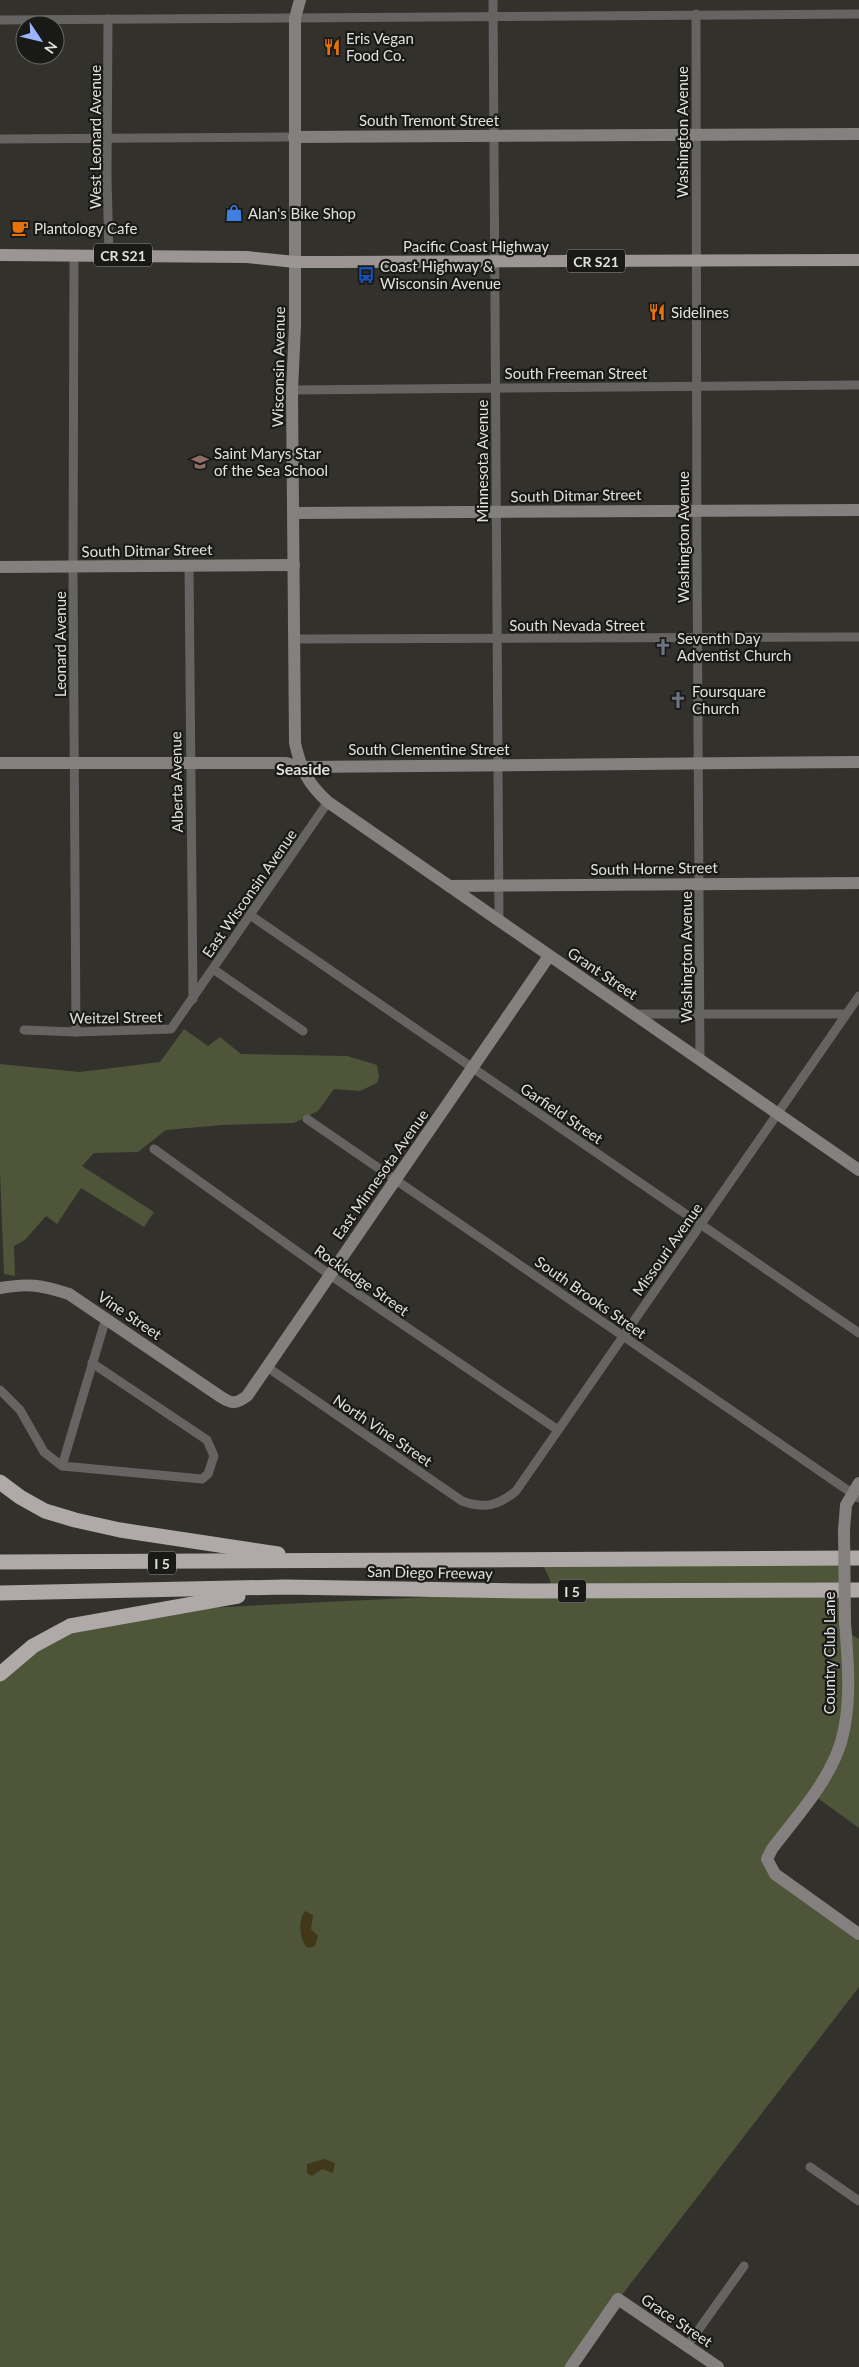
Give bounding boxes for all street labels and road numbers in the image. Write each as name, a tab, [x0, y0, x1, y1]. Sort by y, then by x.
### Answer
street label: West Leonard Avenue	[86, 65, 104, 209]
street label: Washington Avenue	[673, 66, 691, 198]
street label: South Tremont Street	[359, 111, 500, 129]
street label: Pacific Coast Highway	[403, 237, 549, 255]
road number: CR S21	[94, 244, 152, 266]
road number: CR S21	[567, 250, 625, 272]
street label: Wisconsin Avenue	[268, 306, 288, 428]
street label: South Freeman Street	[505, 364, 648, 382]
street label: Minnesota Avenue	[473, 400, 491, 522]
street label: Washington Avenue	[674, 471, 692, 603]
street label: South Ditmar Street	[510, 485, 642, 505]
street label: South Ditmar Street	[81, 540, 213, 560]
street label: Leonard Avenue	[51, 591, 69, 697]
street label: South Nevada Street	[509, 616, 645, 634]
street label: Alberta Avenue	[166, 731, 186, 833]
street label: South Clementine Street	[348, 740, 510, 758]
street label: East Wisconsin Avenue	[198, 825, 300, 961]
street label: South Horne Street	[590, 858, 718, 878]
street label: Washington Avenue	[677, 891, 695, 1023]
street label: Grant Street	[565, 943, 642, 1003]
street label: Weitzel Street	[69, 1007, 163, 1027]
street label: Garfield Street	[517, 1079, 607, 1148]
street label: East Minnesota Avenue	[328, 1105, 432, 1242]
street label: Missouri Avenue	[628, 1199, 706, 1299]
street label: Rockledge Street	[311, 1241, 413, 1320]
street label: South Brooks Street	[532, 1252, 651, 1342]
street label: Vine Street	[95, 1287, 166, 1343]
street label: North Vine Street	[330, 1390, 436, 1470]
road number: I 5	[148, 1552, 176, 1575]
street label: San Diego Freeway	[367, 1562, 493, 1582]
road number: I 5	[558, 1580, 586, 1602]
street label: Country Club Lane	[820, 1592, 838, 1714]
street label: Grace Street	[638, 2290, 717, 2351]

